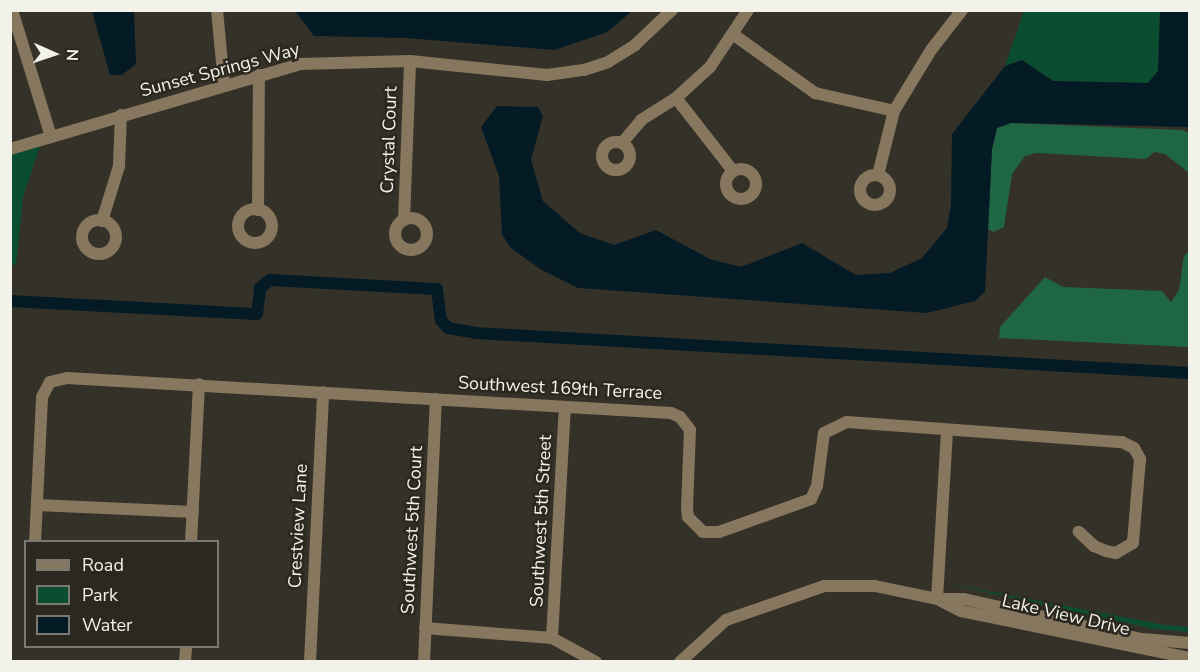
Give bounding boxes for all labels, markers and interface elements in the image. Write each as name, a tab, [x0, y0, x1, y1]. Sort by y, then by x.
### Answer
north arrow	[24, 24, 84, 84]
street label: Sunset Springs Way	[138, 38, 302, 102]
text: N	[61, 48, 83, 61]
street label: Crystal Court	[376, 86, 402, 194]
street label: Southwest 169th Terrace	[457, 372, 663, 404]
street label: Southwest 5th Street	[526, 434, 556, 608]
street label: Southwest 5th Court	[397, 445, 427, 615]
street label: Crestview Lane	[284, 463, 312, 589]
legend	[24, 540, 219, 648]
text: Road	[82, 553, 124, 577]
text: Park	[82, 583, 118, 607]
street label: Lake View Drive	[1000, 590, 1132, 640]
text: Water	[82, 613, 133, 637]

